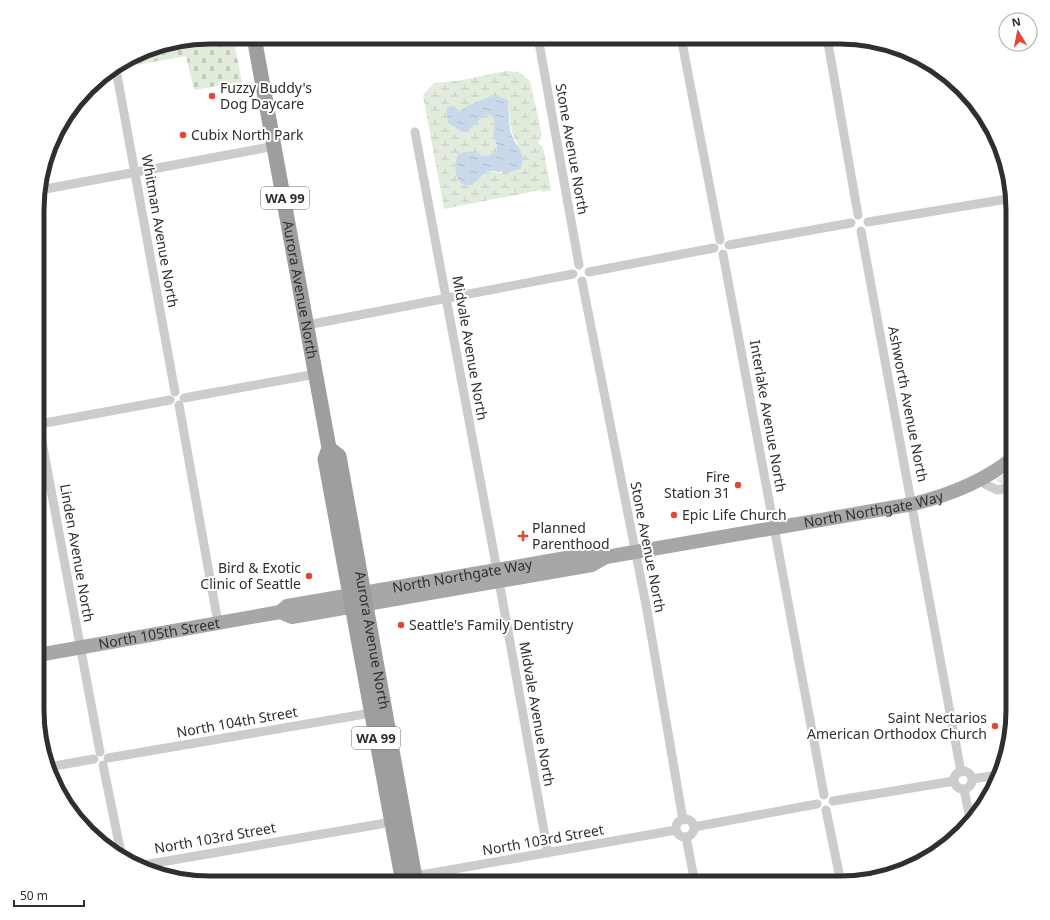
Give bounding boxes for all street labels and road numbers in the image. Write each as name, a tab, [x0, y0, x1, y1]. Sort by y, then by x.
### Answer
street label: Stone Avenue North	[552, 82, 593, 216]
street label: Whitman Avenue North	[138, 153, 183, 309]
road number: WA 99	[261, 187, 309, 209]
street label: Aurora Avenue North	[279, 219, 323, 360]
street label: Midvale Avenue North	[448, 274, 493, 422]
street label: Ashworth Avenue North	[884, 324, 933, 483]
street label: Interlake Avenue North	[746, 338, 791, 493]
street label: Stone Avenue North	[626, 480, 670, 614]
street label: Linden Avenue North	[56, 482, 99, 623]
street label: North Northgate Way	[802, 486, 946, 532]
street label: North Northgate Way	[391, 554, 534, 597]
street label: Aurora Avenue North	[351, 570, 394, 711]
street label: North 105th Street	[97, 613, 221, 653]
street label: Midvale Avenue North	[515, 640, 560, 788]
street label: North 104th Street	[175, 701, 299, 742]
road number: WA 99	[352, 727, 400, 749]
street label: North 103rd Street	[153, 817, 277, 858]
street label: North 103rd Street	[481, 819, 605, 860]

